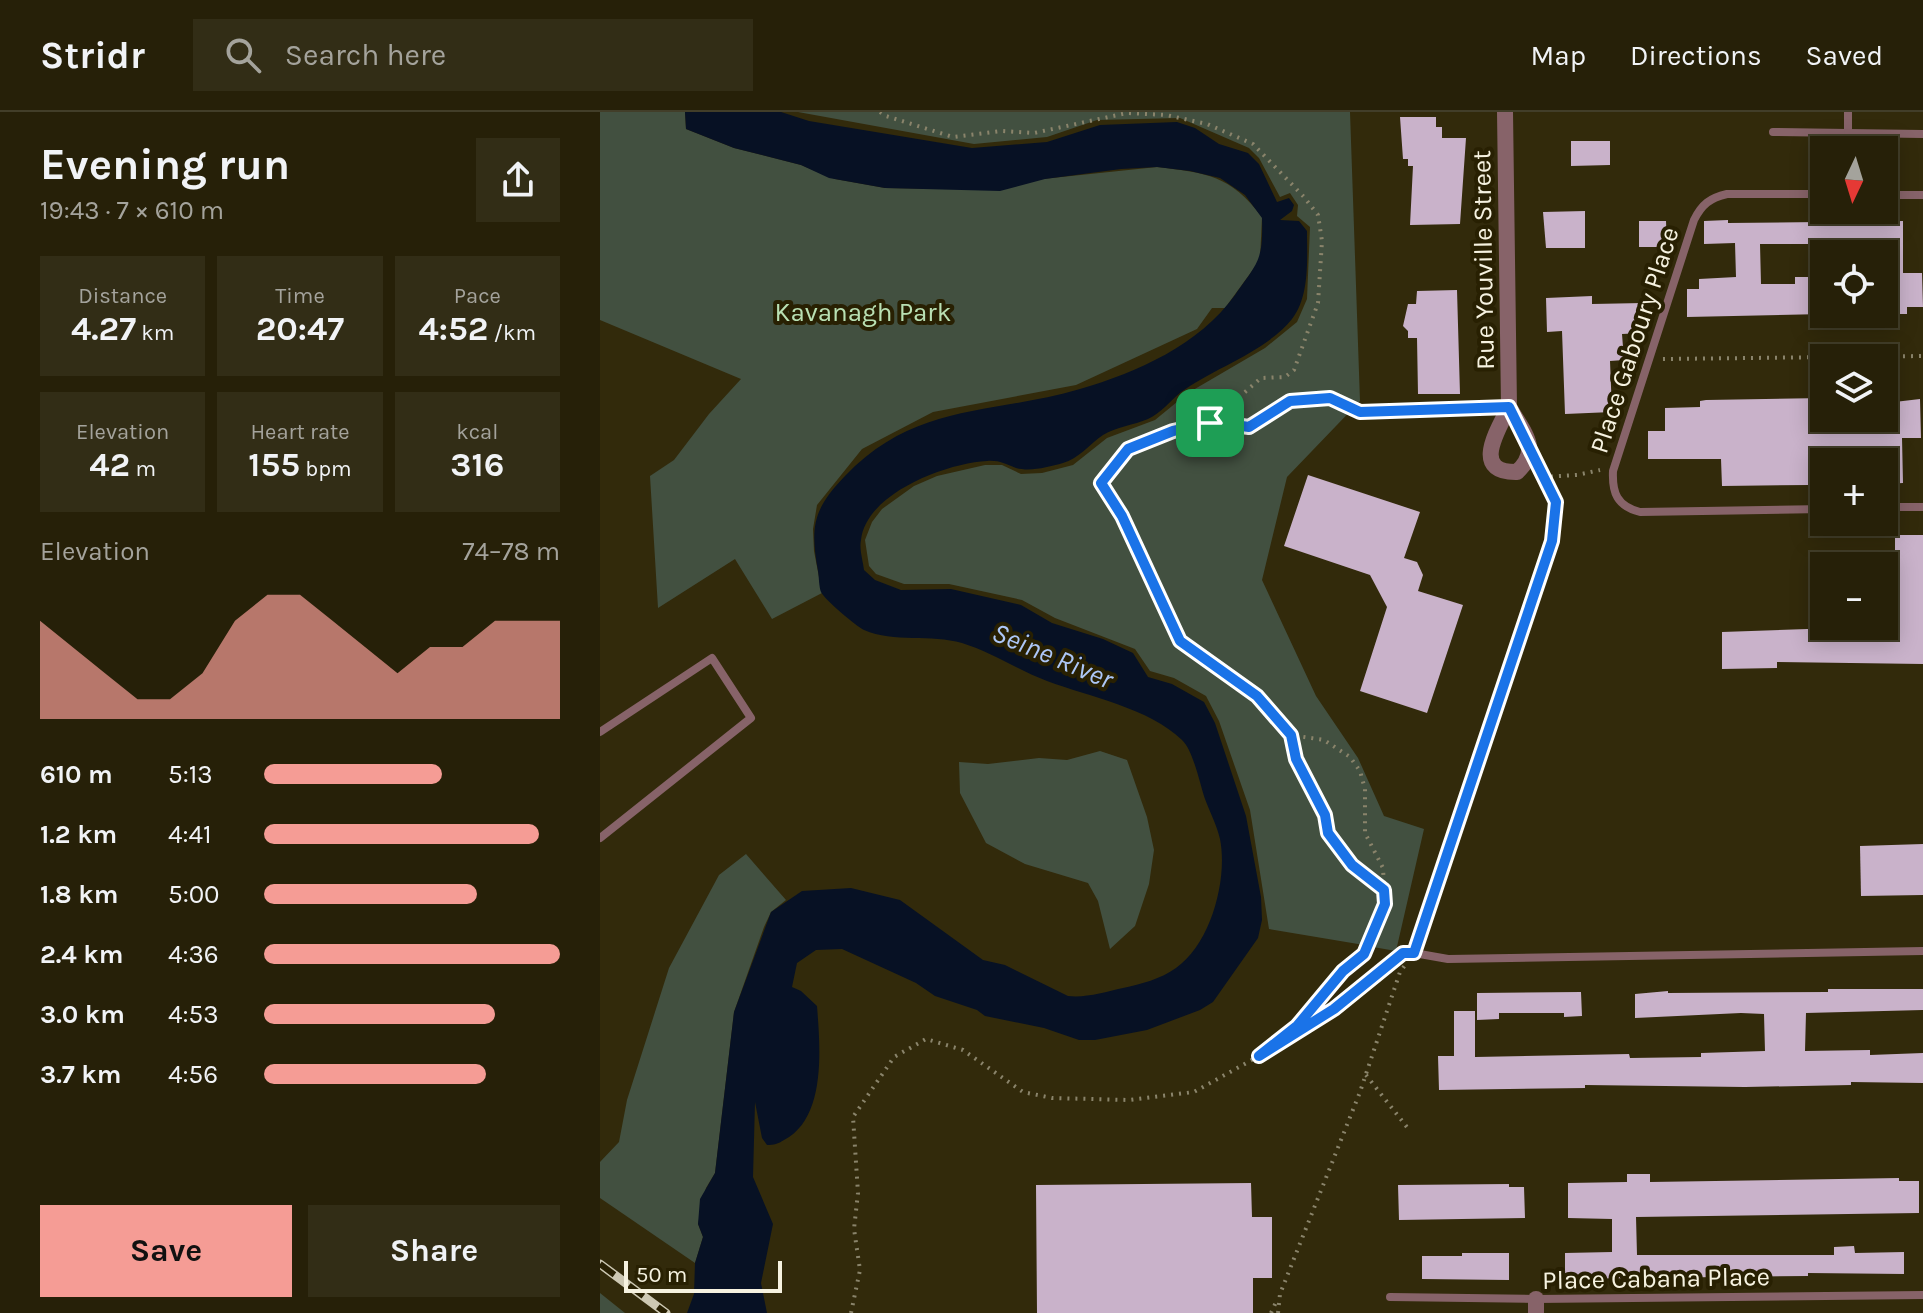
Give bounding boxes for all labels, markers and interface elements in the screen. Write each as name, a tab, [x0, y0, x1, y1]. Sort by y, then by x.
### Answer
search box	[193, 19, 753, 91]
text: Stridr	[40, 33, 145, 78]
icon: search	[221, 33, 265, 77]
text: Search here	[285, 37, 446, 73]
text: Map	[1531, 39, 1586, 72]
text: Directions	[1630, 39, 1762, 72]
text: Saved	[1806, 39, 1883, 72]
north arrow	[1810, 136, 1898, 224]
map controls	[1810, 136, 1898, 640]
button: share	[476, 138, 560, 222]
text: Evening run	[40, 139, 290, 190]
street label: Rue Youville Street	[1466, 150, 1501, 370]
text: 19:43 · 7 × 610 m	[40, 195, 224, 226]
street label: Place Gaboury Place	[1583, 223, 1686, 457]
button: locate	[1810, 240, 1898, 328]
text: Distance	[78, 283, 167, 309]
text: Time	[275, 283, 325, 309]
text: Pace	[454, 283, 501, 309]
park label: Kavanagh Park	[775, 297, 951, 328]
text: 4.27	[71, 309, 136, 349]
text: 20:47	[256, 309, 344, 349]
text: 4:52	[419, 309, 488, 349]
text: km	[136, 320, 174, 346]
text: /km	[488, 320, 536, 346]
button: layers	[1810, 344, 1898, 432]
pin	[1176, 389, 1244, 457]
icon: arrive	[1188, 401, 1232, 445]
text: Elevation	[76, 419, 169, 445]
text: Heart rate	[250, 419, 350, 445]
text: kcal	[456, 419, 498, 445]
text: 42	[89, 445, 130, 485]
text: 155	[248, 445, 300, 485]
text: 316	[450, 445, 504, 485]
button: +	[1810, 448, 1898, 536]
text: m	[130, 456, 156, 482]
text: bpm	[300, 456, 352, 482]
text: Elevation	[40, 536, 150, 567]
text: 74–78 m	[462, 536, 560, 567]
button: −	[1810, 552, 1898, 640]
water label: Seine River	[987, 615, 1120, 696]
text: 610 m	[40, 759, 113, 790]
text: 5:13	[168, 759, 213, 790]
text: 1.2 km	[40, 819, 117, 850]
text: 4:41	[168, 819, 212, 850]
text: 1.8 km	[40, 879, 118, 910]
text: 5:00	[168, 879, 220, 910]
text: 2.4 km	[40, 939, 123, 970]
text: 4:36	[168, 939, 219, 970]
text: 3.0 km	[40, 999, 125, 1030]
text: 4:53	[168, 999, 219, 1030]
text: 3.7 km	[40, 1059, 121, 1090]
text: 4:56	[168, 1059, 218, 1090]
button: Save	[40, 1205, 292, 1297]
button: Share	[308, 1205, 560, 1297]
scale bar	[624, 1257, 782, 1293]
street label: Place Cabana Place	[1542, 1261, 1770, 1296]
text: 50 m	[636, 1262, 687, 1288]

